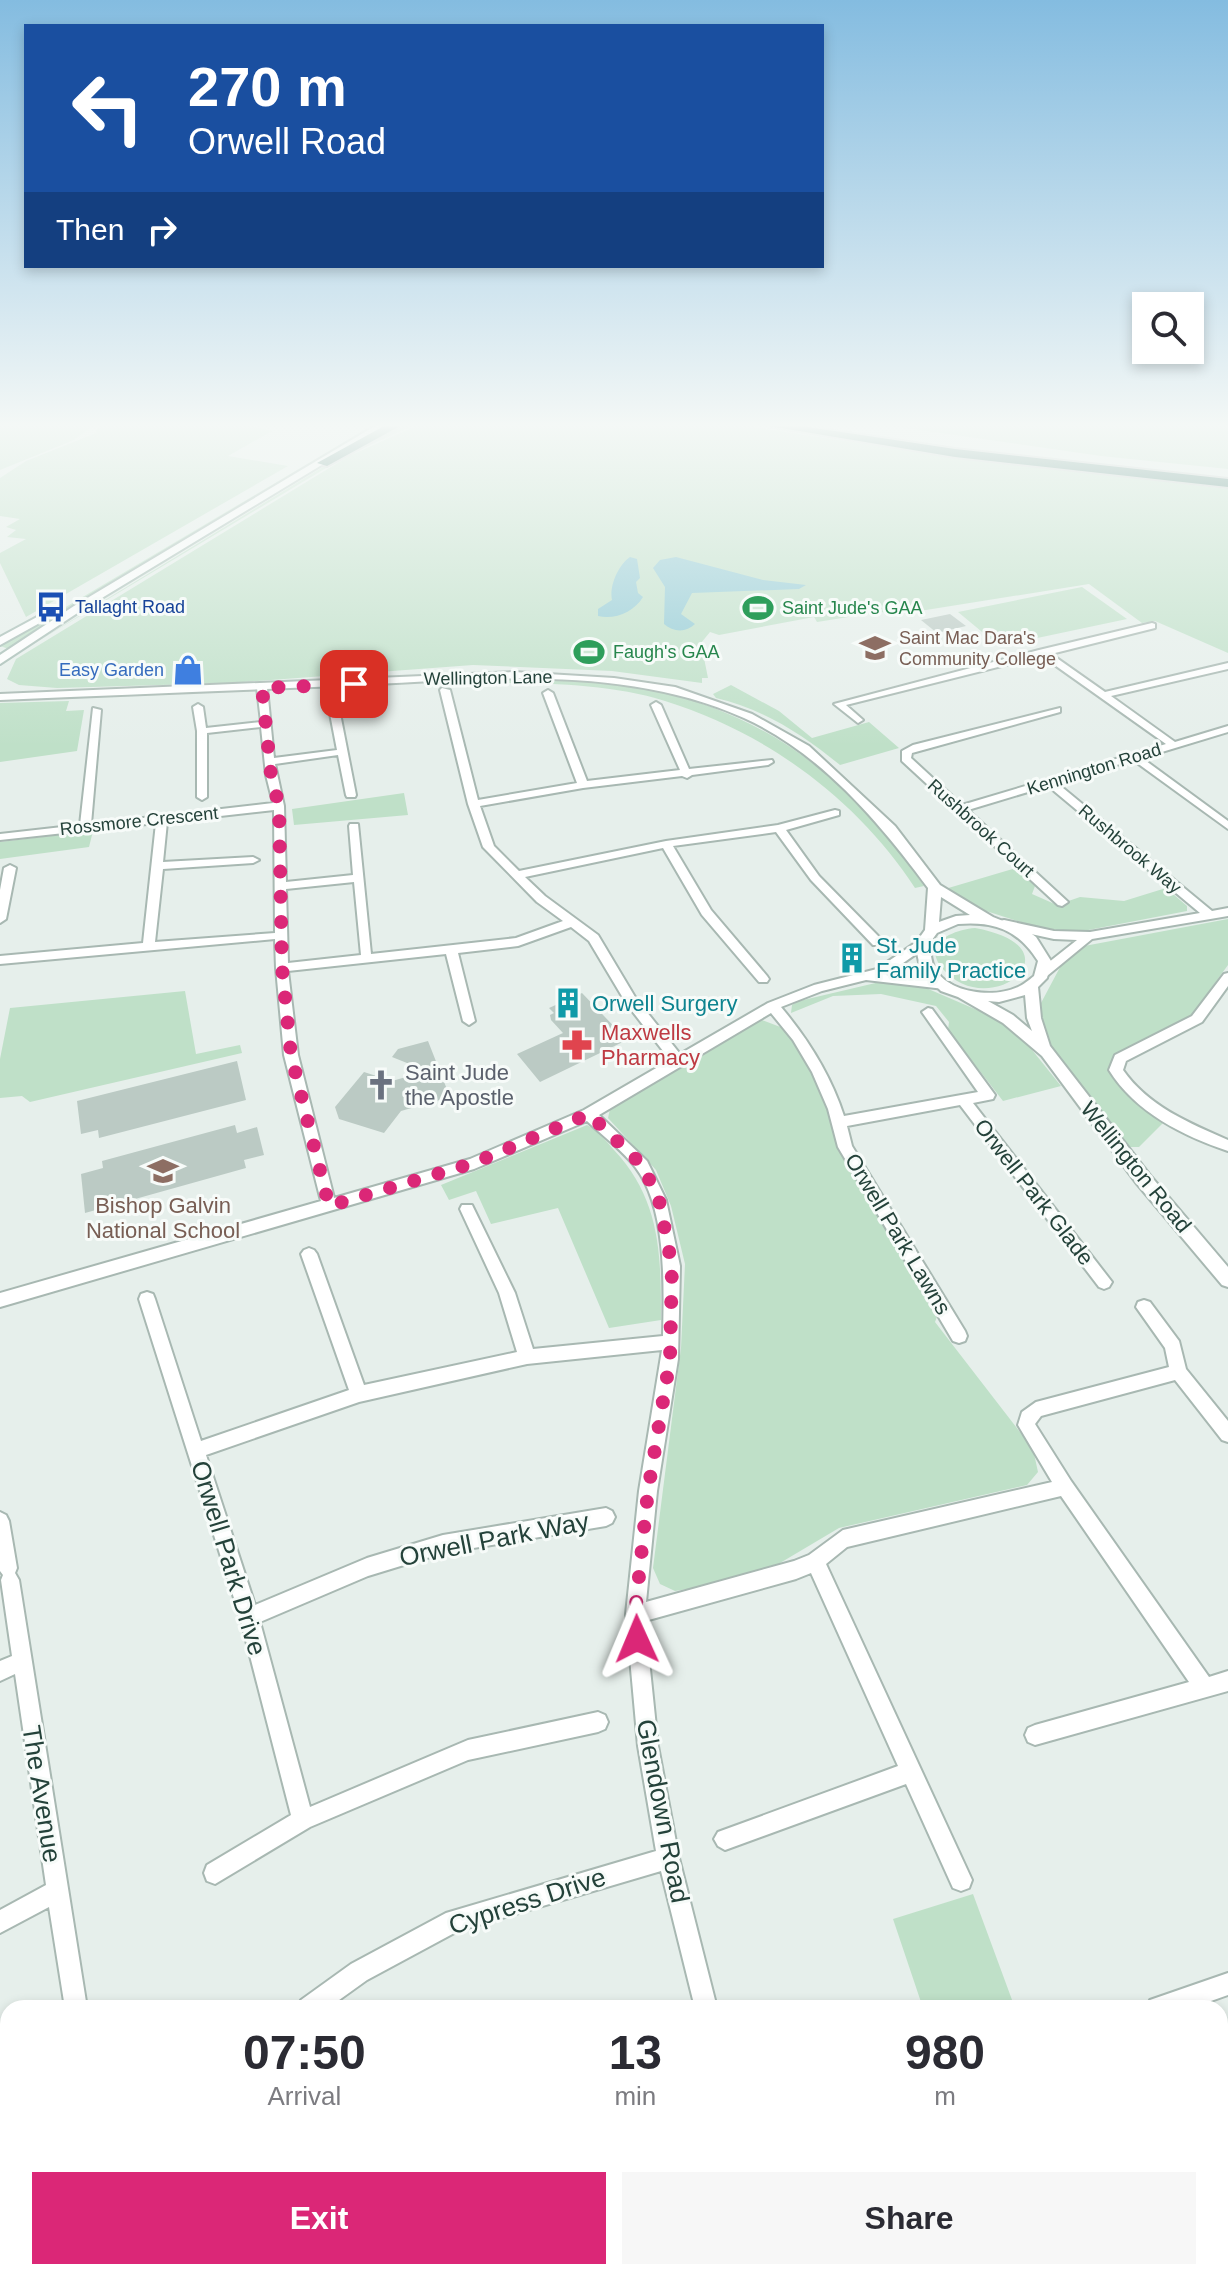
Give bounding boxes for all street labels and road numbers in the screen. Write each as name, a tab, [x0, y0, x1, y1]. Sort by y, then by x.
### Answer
street label: Wellington Lane	[423, 667, 553, 689]
street label: Kennington Road	[1025, 739, 1163, 799]
street label: Rushbrook Court	[924, 775, 1038, 881]
street label: Rushbrook Way	[1075, 800, 1185, 898]
street label: Rossmore Crescent	[59, 803, 219, 839]
street label: Wellington Road	[1076, 1097, 1196, 1237]
street label: Orwell Park Glade	[969, 1114, 1099, 1270]
street label: Orwell Park Lawns	[840, 1149, 956, 1319]
street label: Orwell Park Drive	[185, 1457, 273, 1659]
street label: Orwell Park Way	[397, 1506, 591, 1572]
street label: Glendown Road	[630, 1717, 696, 1905]
street label: The Avenue	[16, 1723, 68, 1865]
street label: Cypress Drive	[445, 1862, 609, 1940]

